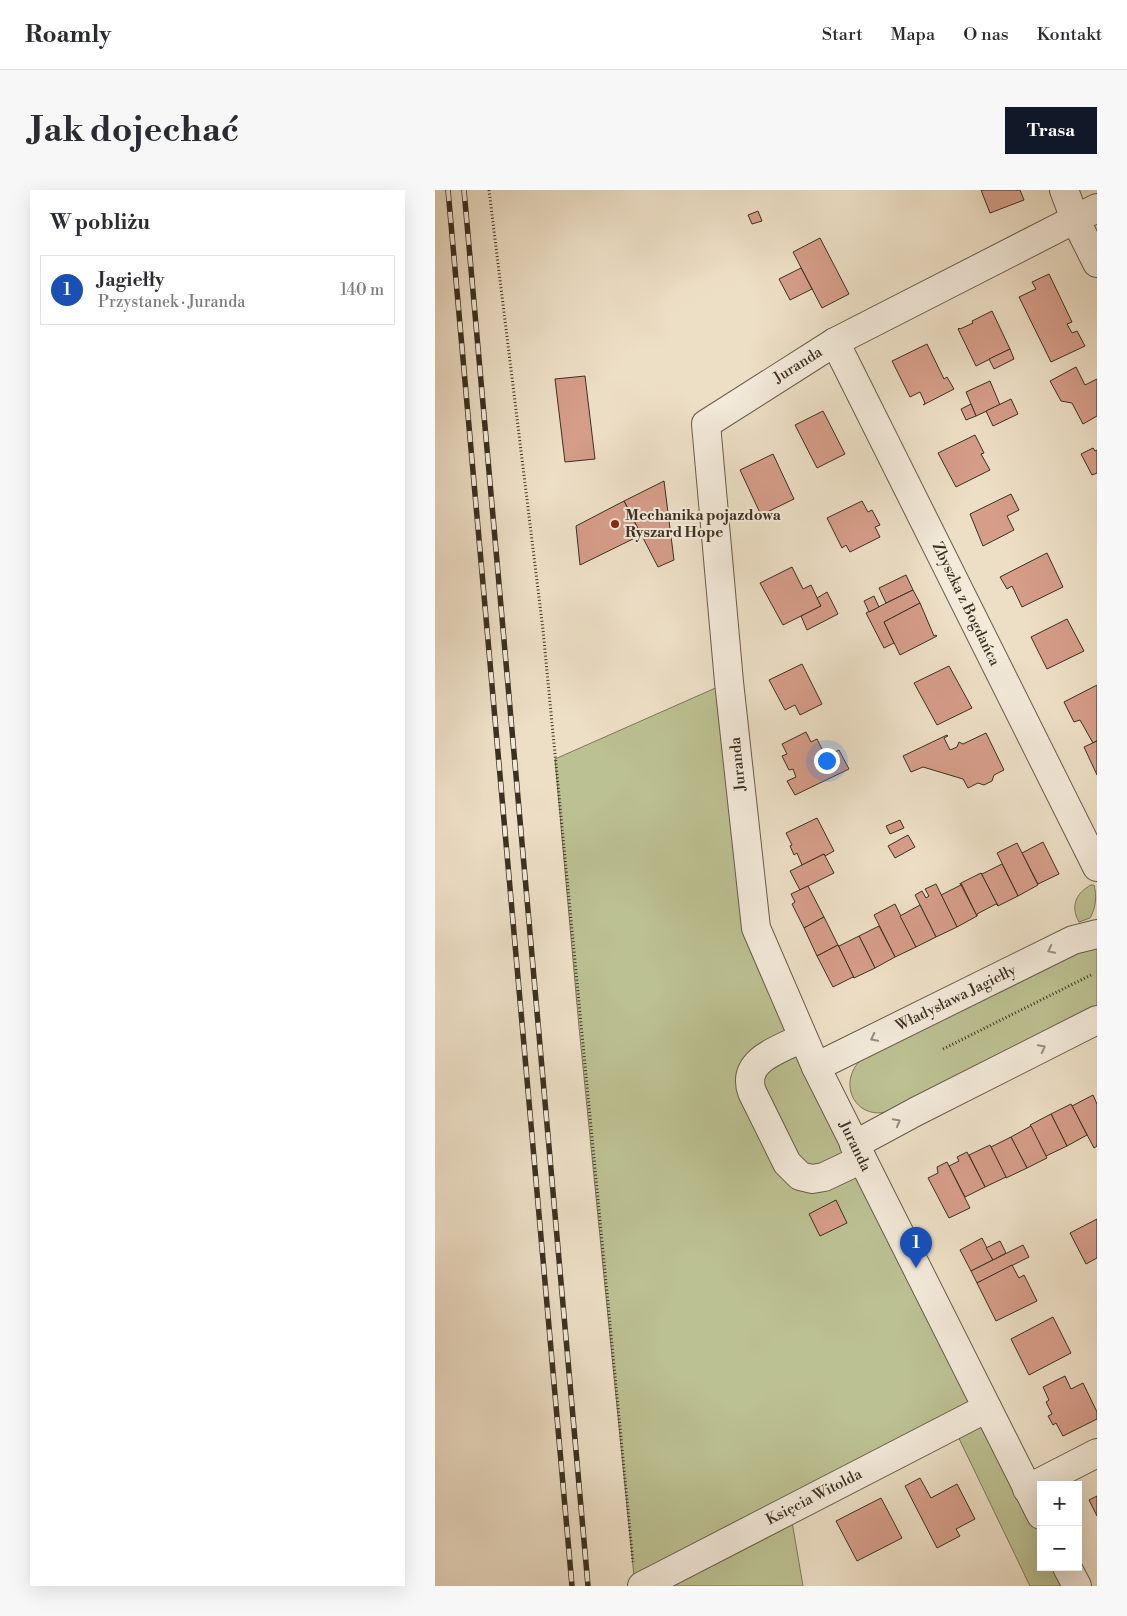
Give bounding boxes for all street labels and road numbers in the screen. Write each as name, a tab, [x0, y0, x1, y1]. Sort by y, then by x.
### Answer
street label: Juranda	[769, 342, 826, 388]
street label: Zbyszka z Bogdańca	[928, 539, 1004, 669]
street label: Juranda	[726, 736, 750, 793]
street label: Władysława Jagiełły	[892, 960, 1020, 1036]
street label: Juranda	[834, 1117, 876, 1175]
street label: Księcia Witolda	[763, 1464, 866, 1529]

